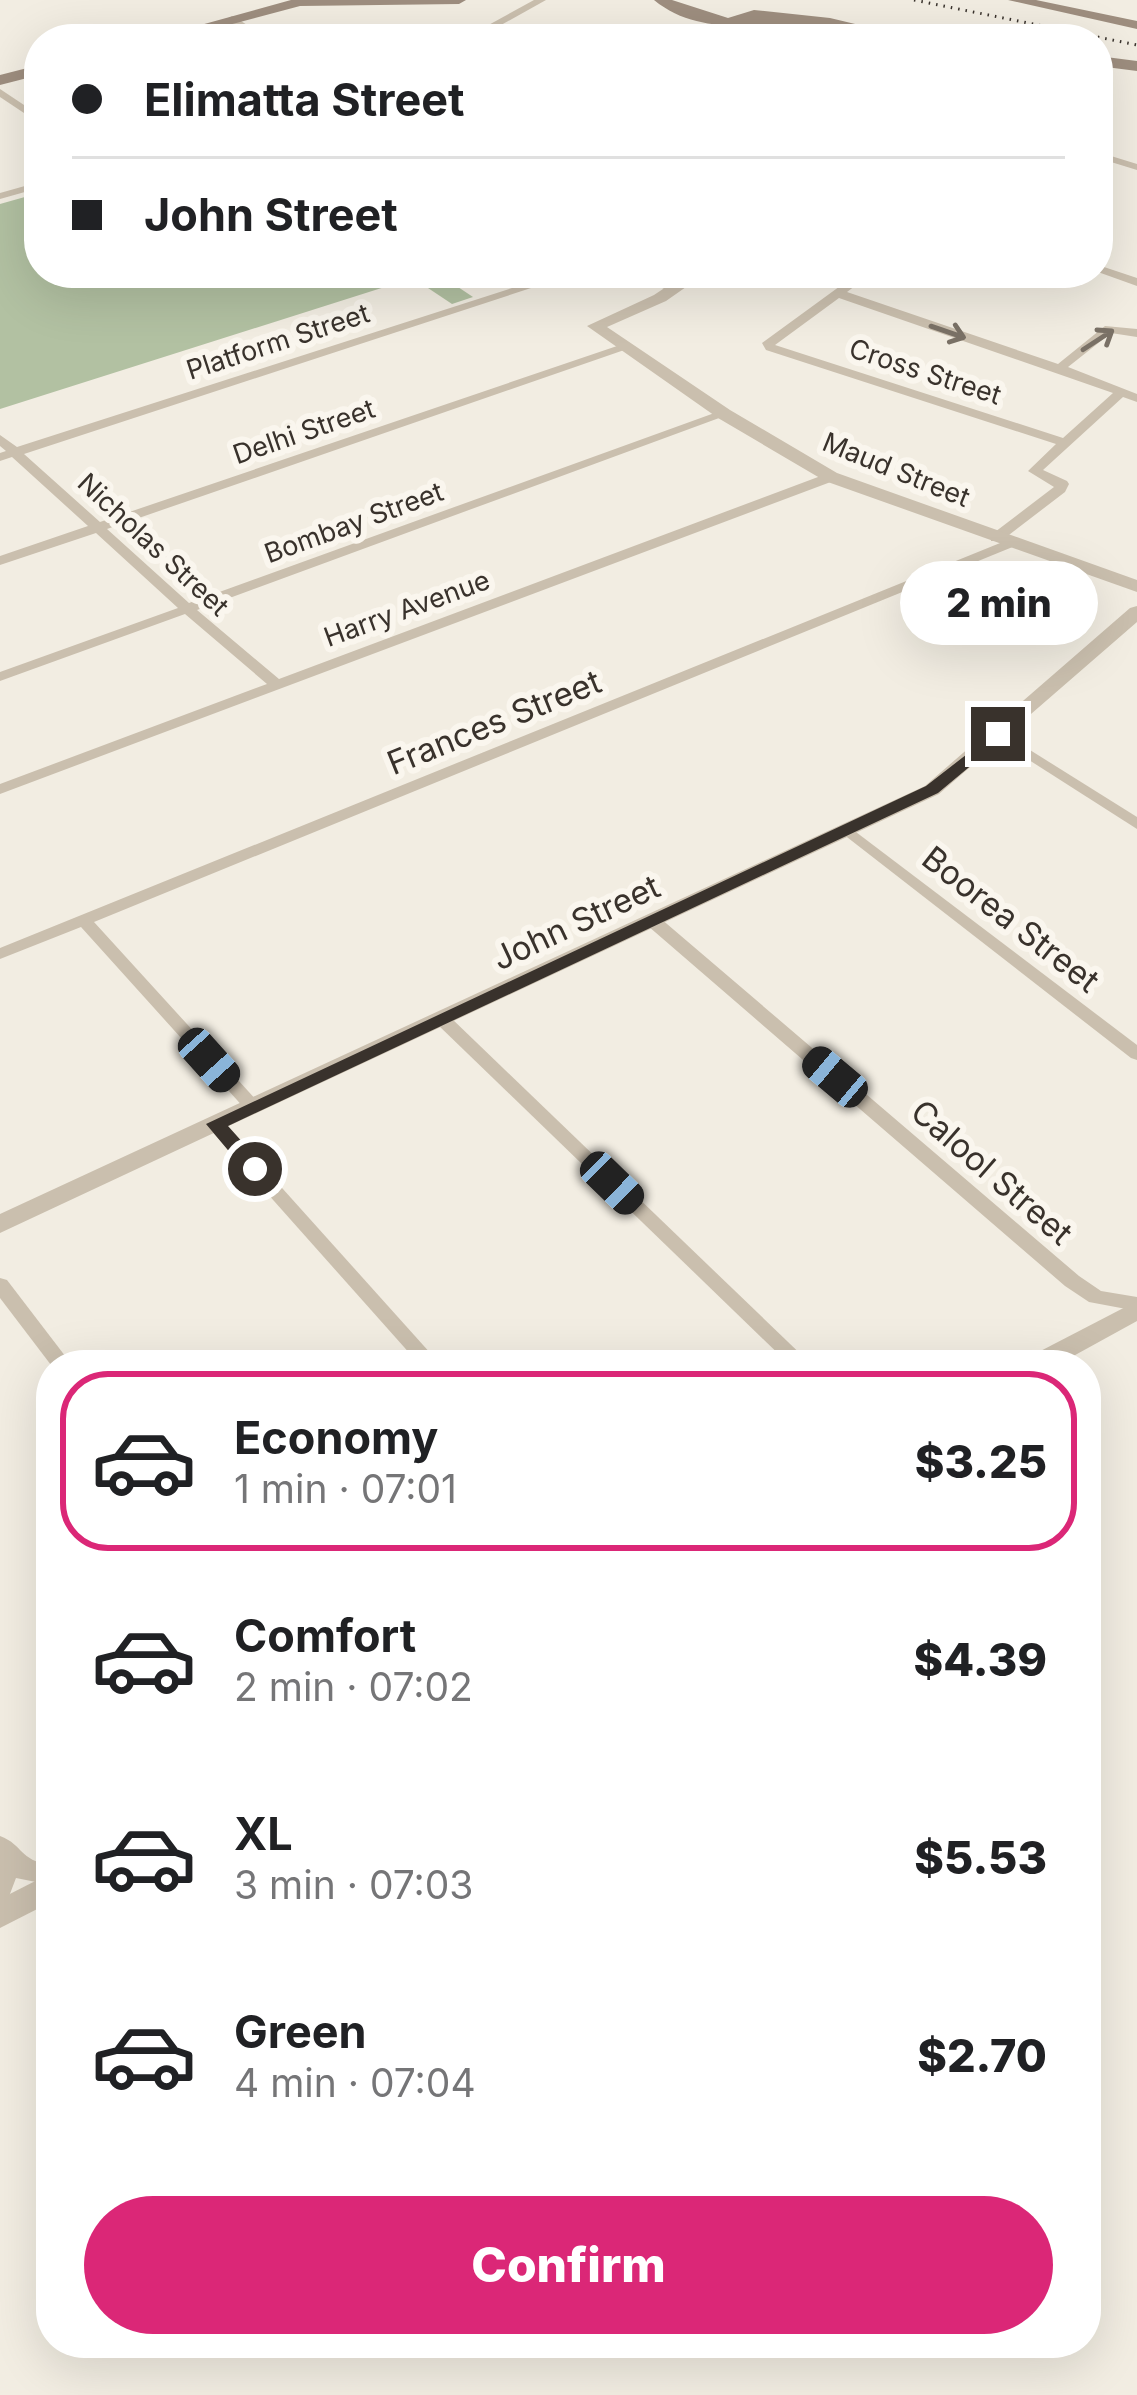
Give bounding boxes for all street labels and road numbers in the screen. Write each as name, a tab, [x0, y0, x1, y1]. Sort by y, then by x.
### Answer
street label: Platform Street	[182, 296, 374, 387]
street label: Cross Street	[845, 331, 1006, 412]
street label: Delhi Street	[228, 392, 379, 471]
street label: Maud Street	[818, 425, 975, 514]
street label: Nicholas Street	[71, 466, 236, 623]
street label: Bombay Street	[260, 475, 448, 570]
street label: Harry Avenue	[319, 563, 494, 654]
street label: Frances Street	[381, 661, 607, 783]
street label: Boorea Street	[915, 838, 1108, 1001]
street label: John Street	[486, 866, 666, 978]
street label: Calool Street	[903, 1091, 1081, 1253]

